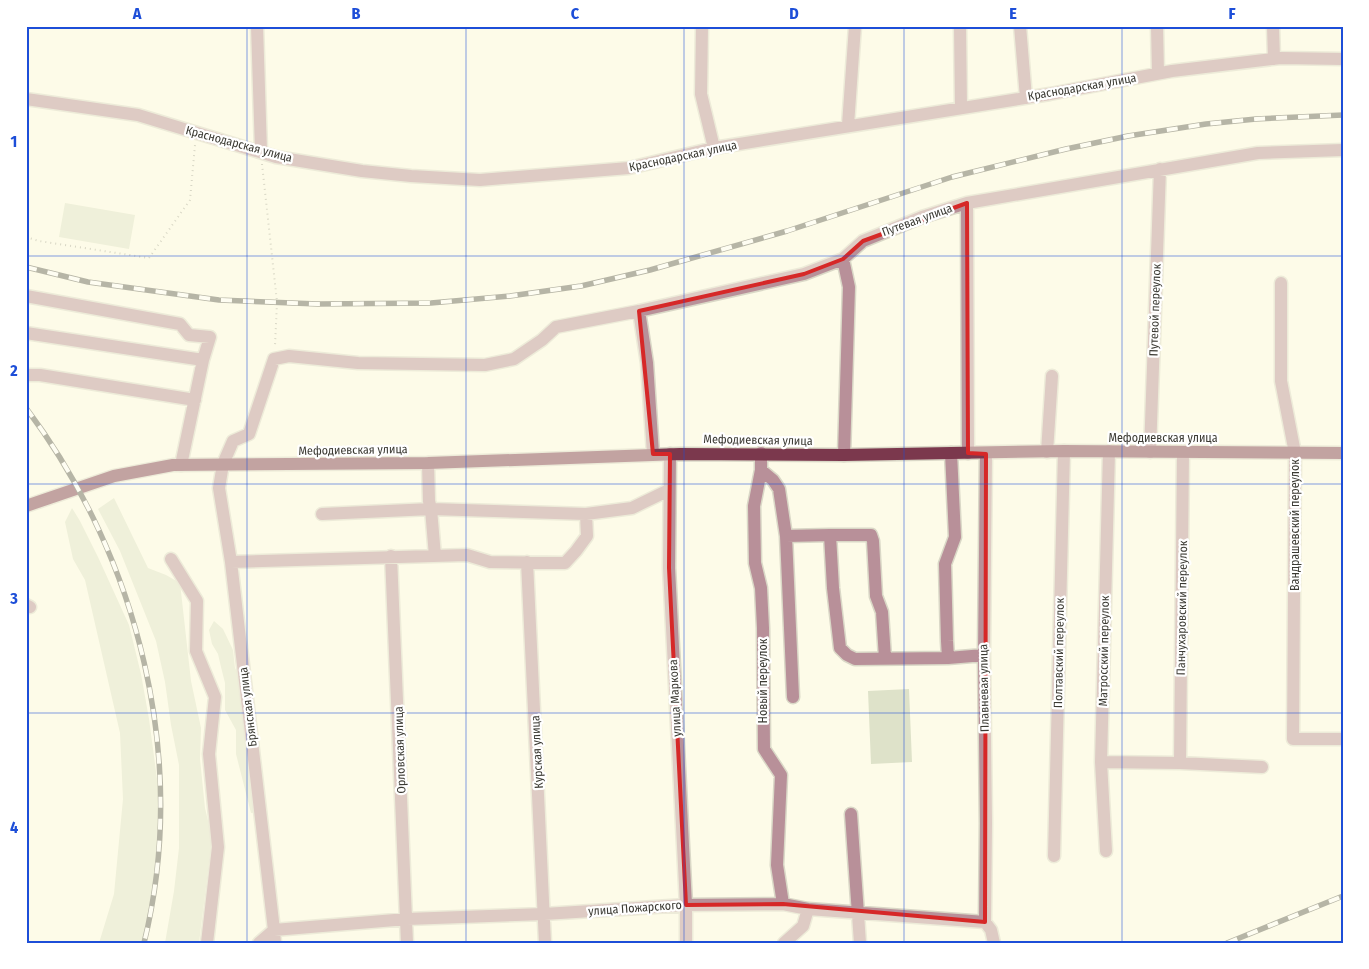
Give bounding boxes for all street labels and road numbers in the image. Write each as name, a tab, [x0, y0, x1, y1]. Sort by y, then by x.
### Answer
street label: Краснодарская улица	[1027, 71, 1137, 103]
street label: Краснодарская улица	[184, 123, 294, 165]
street label: Краснодарская улица	[628, 138, 738, 174]
street label: Путевая улица	[880, 201, 954, 239]
street label: Путевой переулок	[1146, 263, 1164, 356]
street label: Мефодиевская улица	[1108, 431, 1218, 445]
street label: Мефодиевская улица	[703, 432, 813, 448]
street label: Мефодиевская улица	[298, 442, 408, 458]
street label: Вандрашевский переулок	[1288, 459, 1302, 591]
street label: Панчухаровский переулок	[1174, 540, 1190, 676]
street label: Матросский переулок	[1096, 595, 1112, 707]
street label: Полтавский переулок	[1051, 597, 1067, 708]
street label: Новый переулок	[756, 638, 770, 723]
street label: Плавневая улица	[976, 644, 992, 732]
street label: улица Маркова	[666, 659, 684, 737]
street label: Брянская улица	[236, 666, 260, 748]
street label: Орловская улица	[391, 706, 409, 794]
street label: Курская улица	[528, 715, 546, 789]
street label: улица Пожарского	[588, 898, 682, 918]

